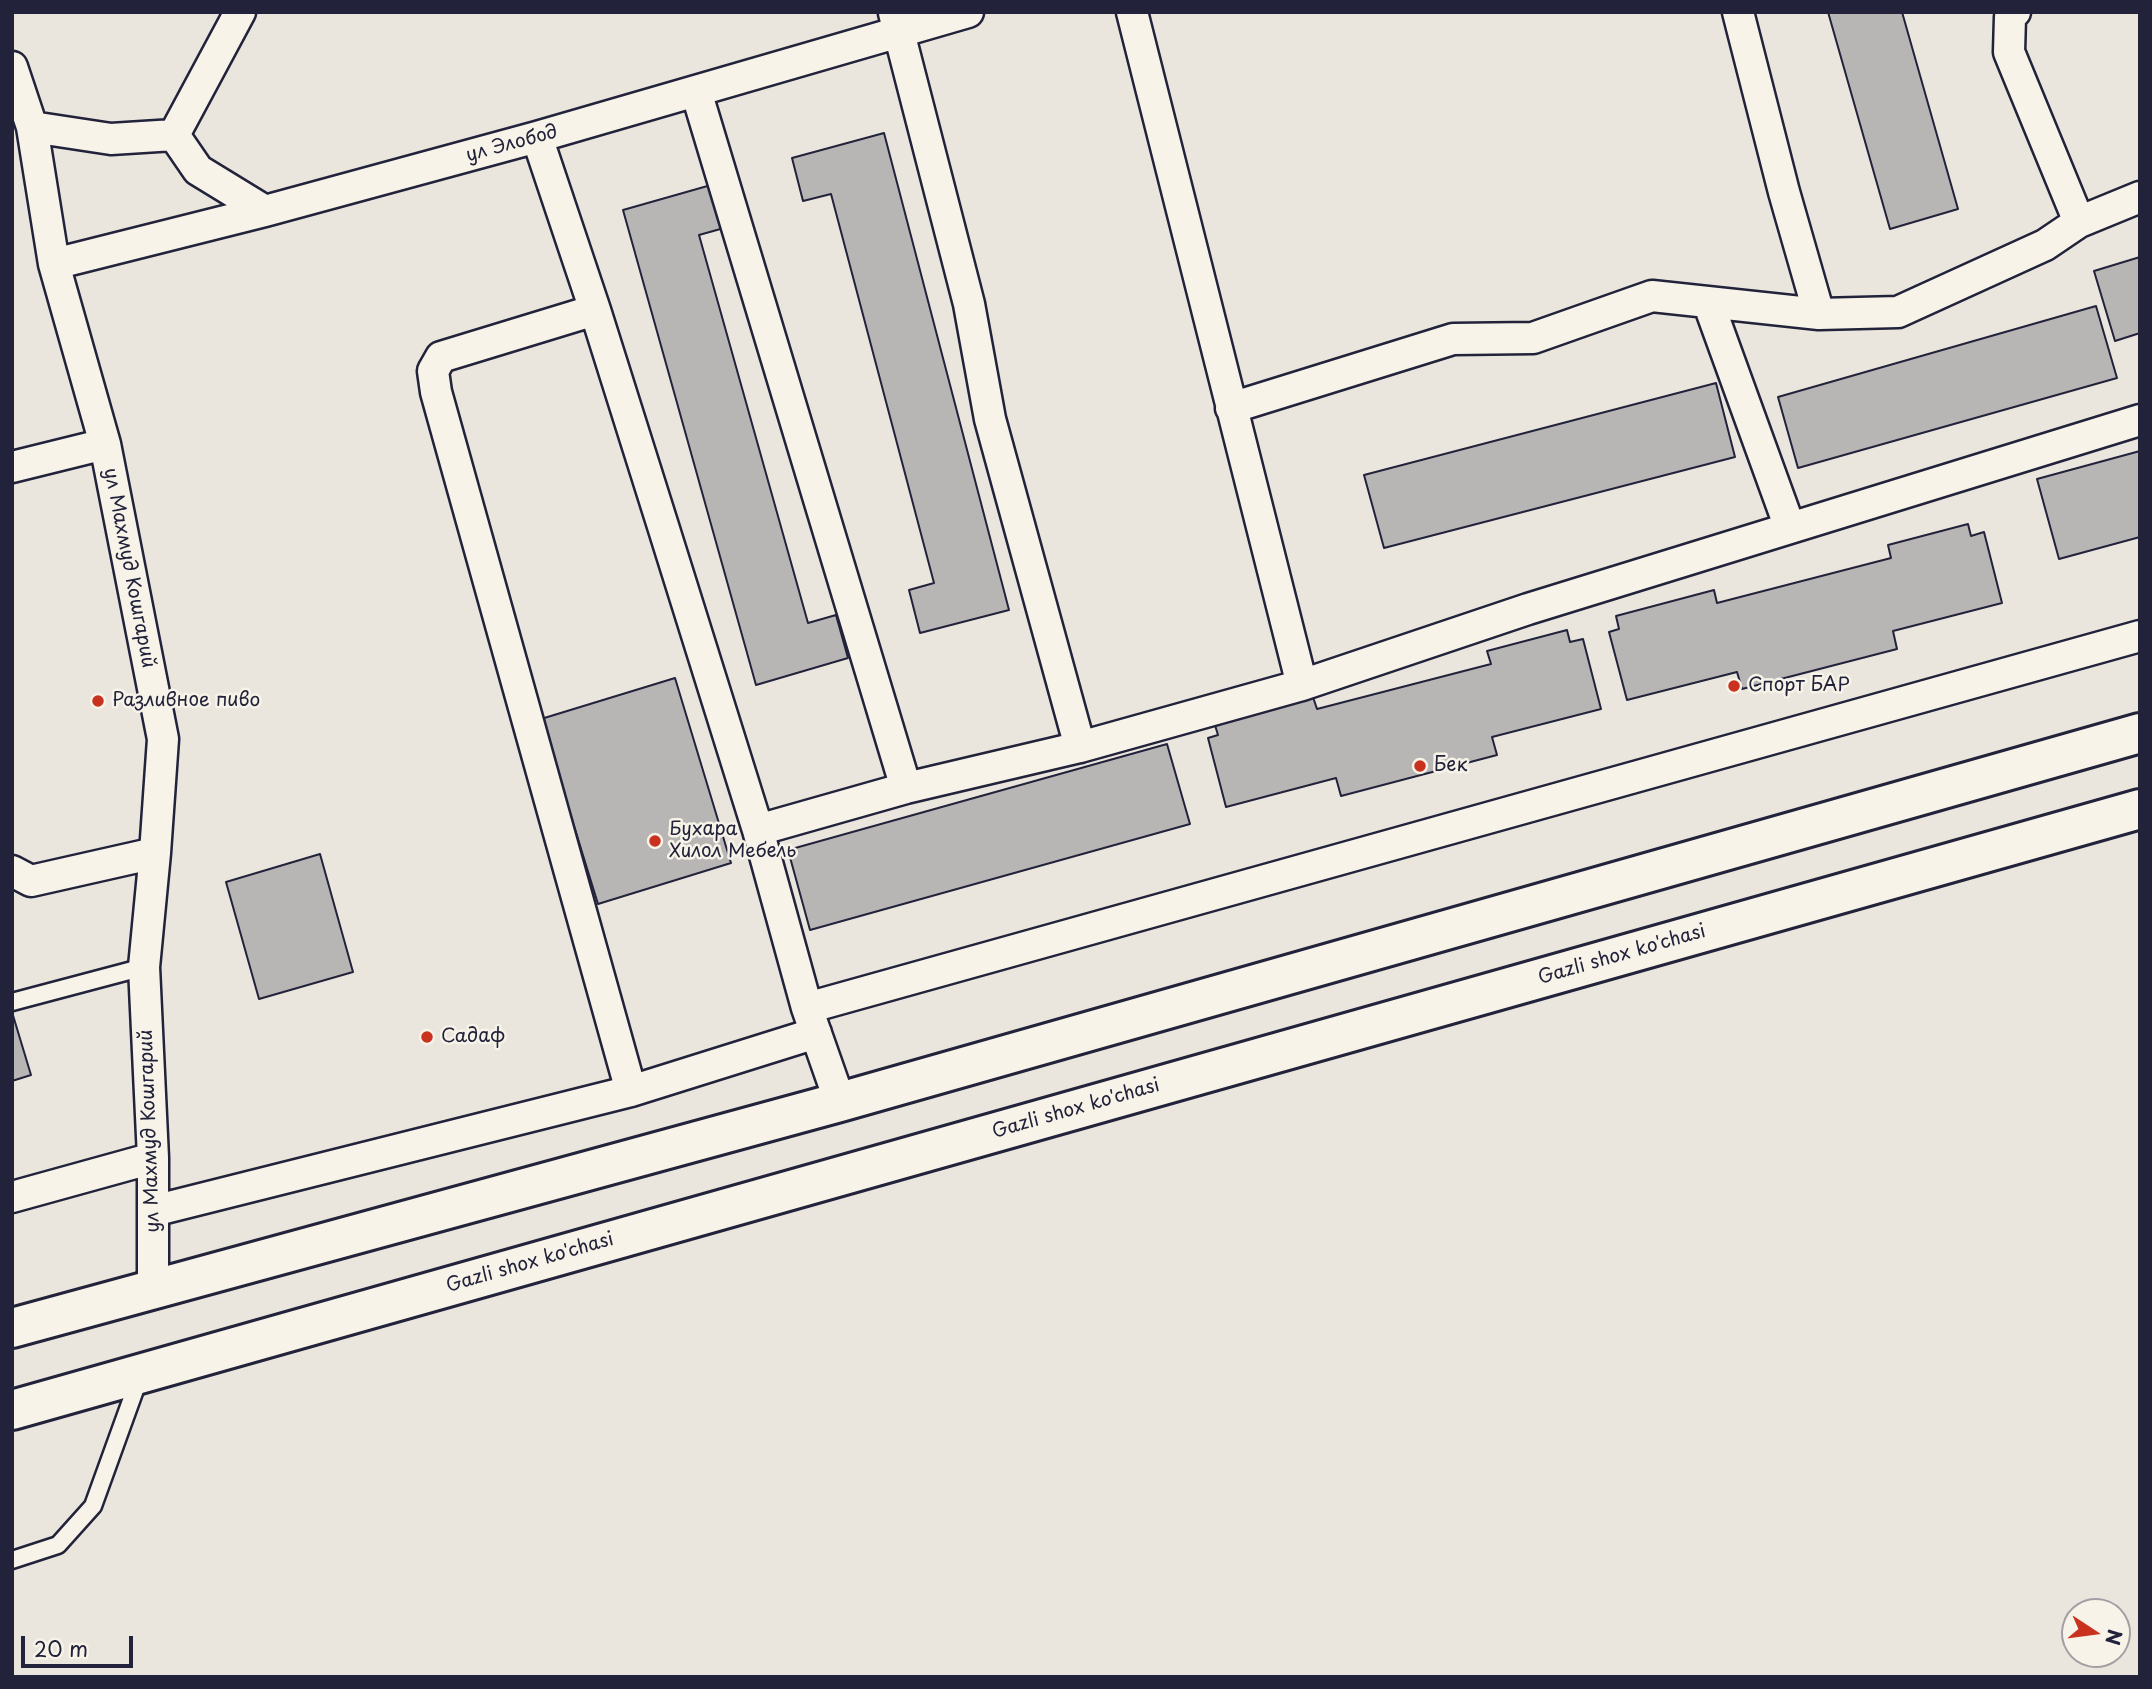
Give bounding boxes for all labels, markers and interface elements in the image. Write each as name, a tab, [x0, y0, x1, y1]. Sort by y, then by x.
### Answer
street label: ул Элобод	[464, 121, 560, 167]
street label: ул Махмуд Кошгарий	[98, 466, 160, 670]
place label: Спорт БАР	[1748, 675, 1850, 697]
marker: Спорт БАР	[1726, 678, 1742, 694]
place label: Разливное пиво	[112, 690, 260, 712]
marker: Разливное пиво	[90, 693, 106, 709]
place label: Бек	[1434, 755, 1467, 777]
marker: Бек	[1412, 758, 1428, 774]
place label: Бухара Хилол Мебель	[669, 819, 796, 863]
marker: Бухара Хилол Мебель	[647, 833, 663, 849]
street label: Gazli shox ko'chasi	[1536, 920, 1708, 990]
place label: Садаф	[441, 1026, 505, 1048]
street label: ул Махмуд Кошгарий	[135, 1029, 165, 1233]
marker: Садаф	[419, 1029, 435, 1045]
street label: Gazli shox ko'chasi	[990, 1074, 1162, 1144]
street label: Gazli shox ko'chasi	[444, 1228, 616, 1298]
north arrow	[2061, 1598, 2131, 1668]
scale bar	[24, 1622, 136, 1666]
text: N	[2099, 1627, 2130, 1648]
text: 20 m	[34, 1632, 88, 1664]

